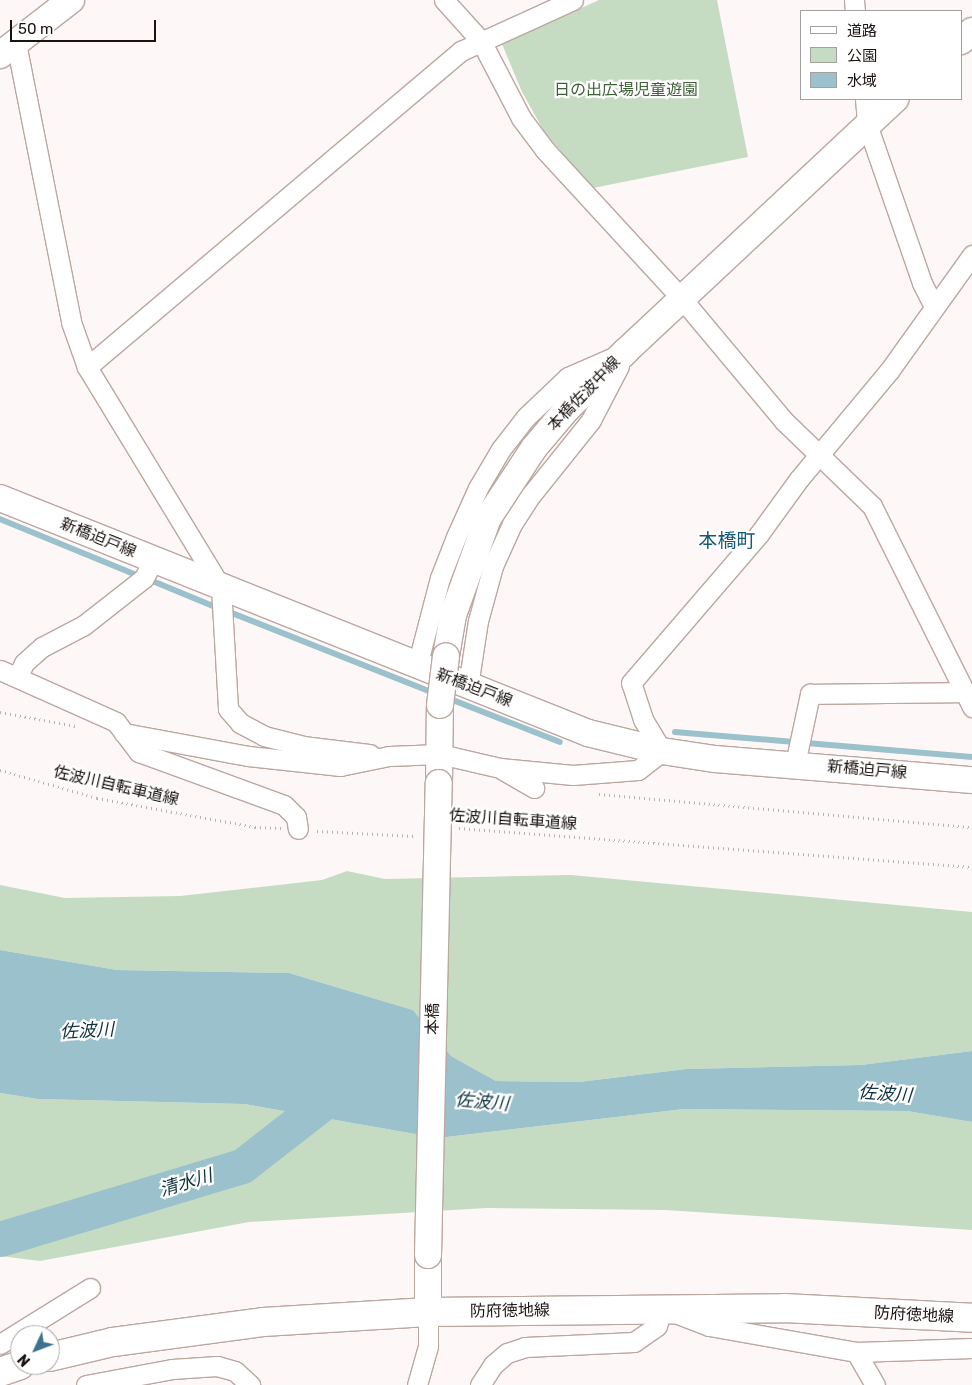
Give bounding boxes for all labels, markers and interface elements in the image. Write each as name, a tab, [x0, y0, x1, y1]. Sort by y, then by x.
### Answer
scale bar	[12, 10, 159, 42]
legend	[800, 10, 962, 100]
text: 50 m	[18, 20, 53, 38]
text: 道路	[847, 22, 877, 40]
text: 公園	[847, 47, 877, 65]
text: 水域	[847, 72, 877, 90]
park label: 日の出広場児童遊園	[554, 80, 698, 100]
street label: 本橋佐波中線	[544, 353, 624, 435]
street label: 新橋迫戸線	[57, 514, 139, 562]
district label: 本橋町	[699, 530, 755, 552]
street label: 新橋迫戸線	[433, 665, 515, 711]
street label: 新橋迫戸線	[826, 757, 908, 783]
street label: 佐波川自転車道線	[51, 762, 181, 810]
street label: 佐波川自転車道線	[448, 806, 578, 834]
street label: 本橋	[423, 1003, 443, 1035]
water label: 佐波川	[59, 1019, 115, 1043]
water label: 佐波川	[857, 1081, 913, 1107]
water label: 佐波川	[454, 1089, 510, 1115]
water label: 清水川	[157, 1165, 215, 1201]
street label: 防府徳地線	[470, 1301, 550, 1321]
street label: 防府徳地線	[874, 1303, 954, 1327]
north arrow	[10, 1325, 60, 1375]
text: N	[15, 1350, 34, 1369]

